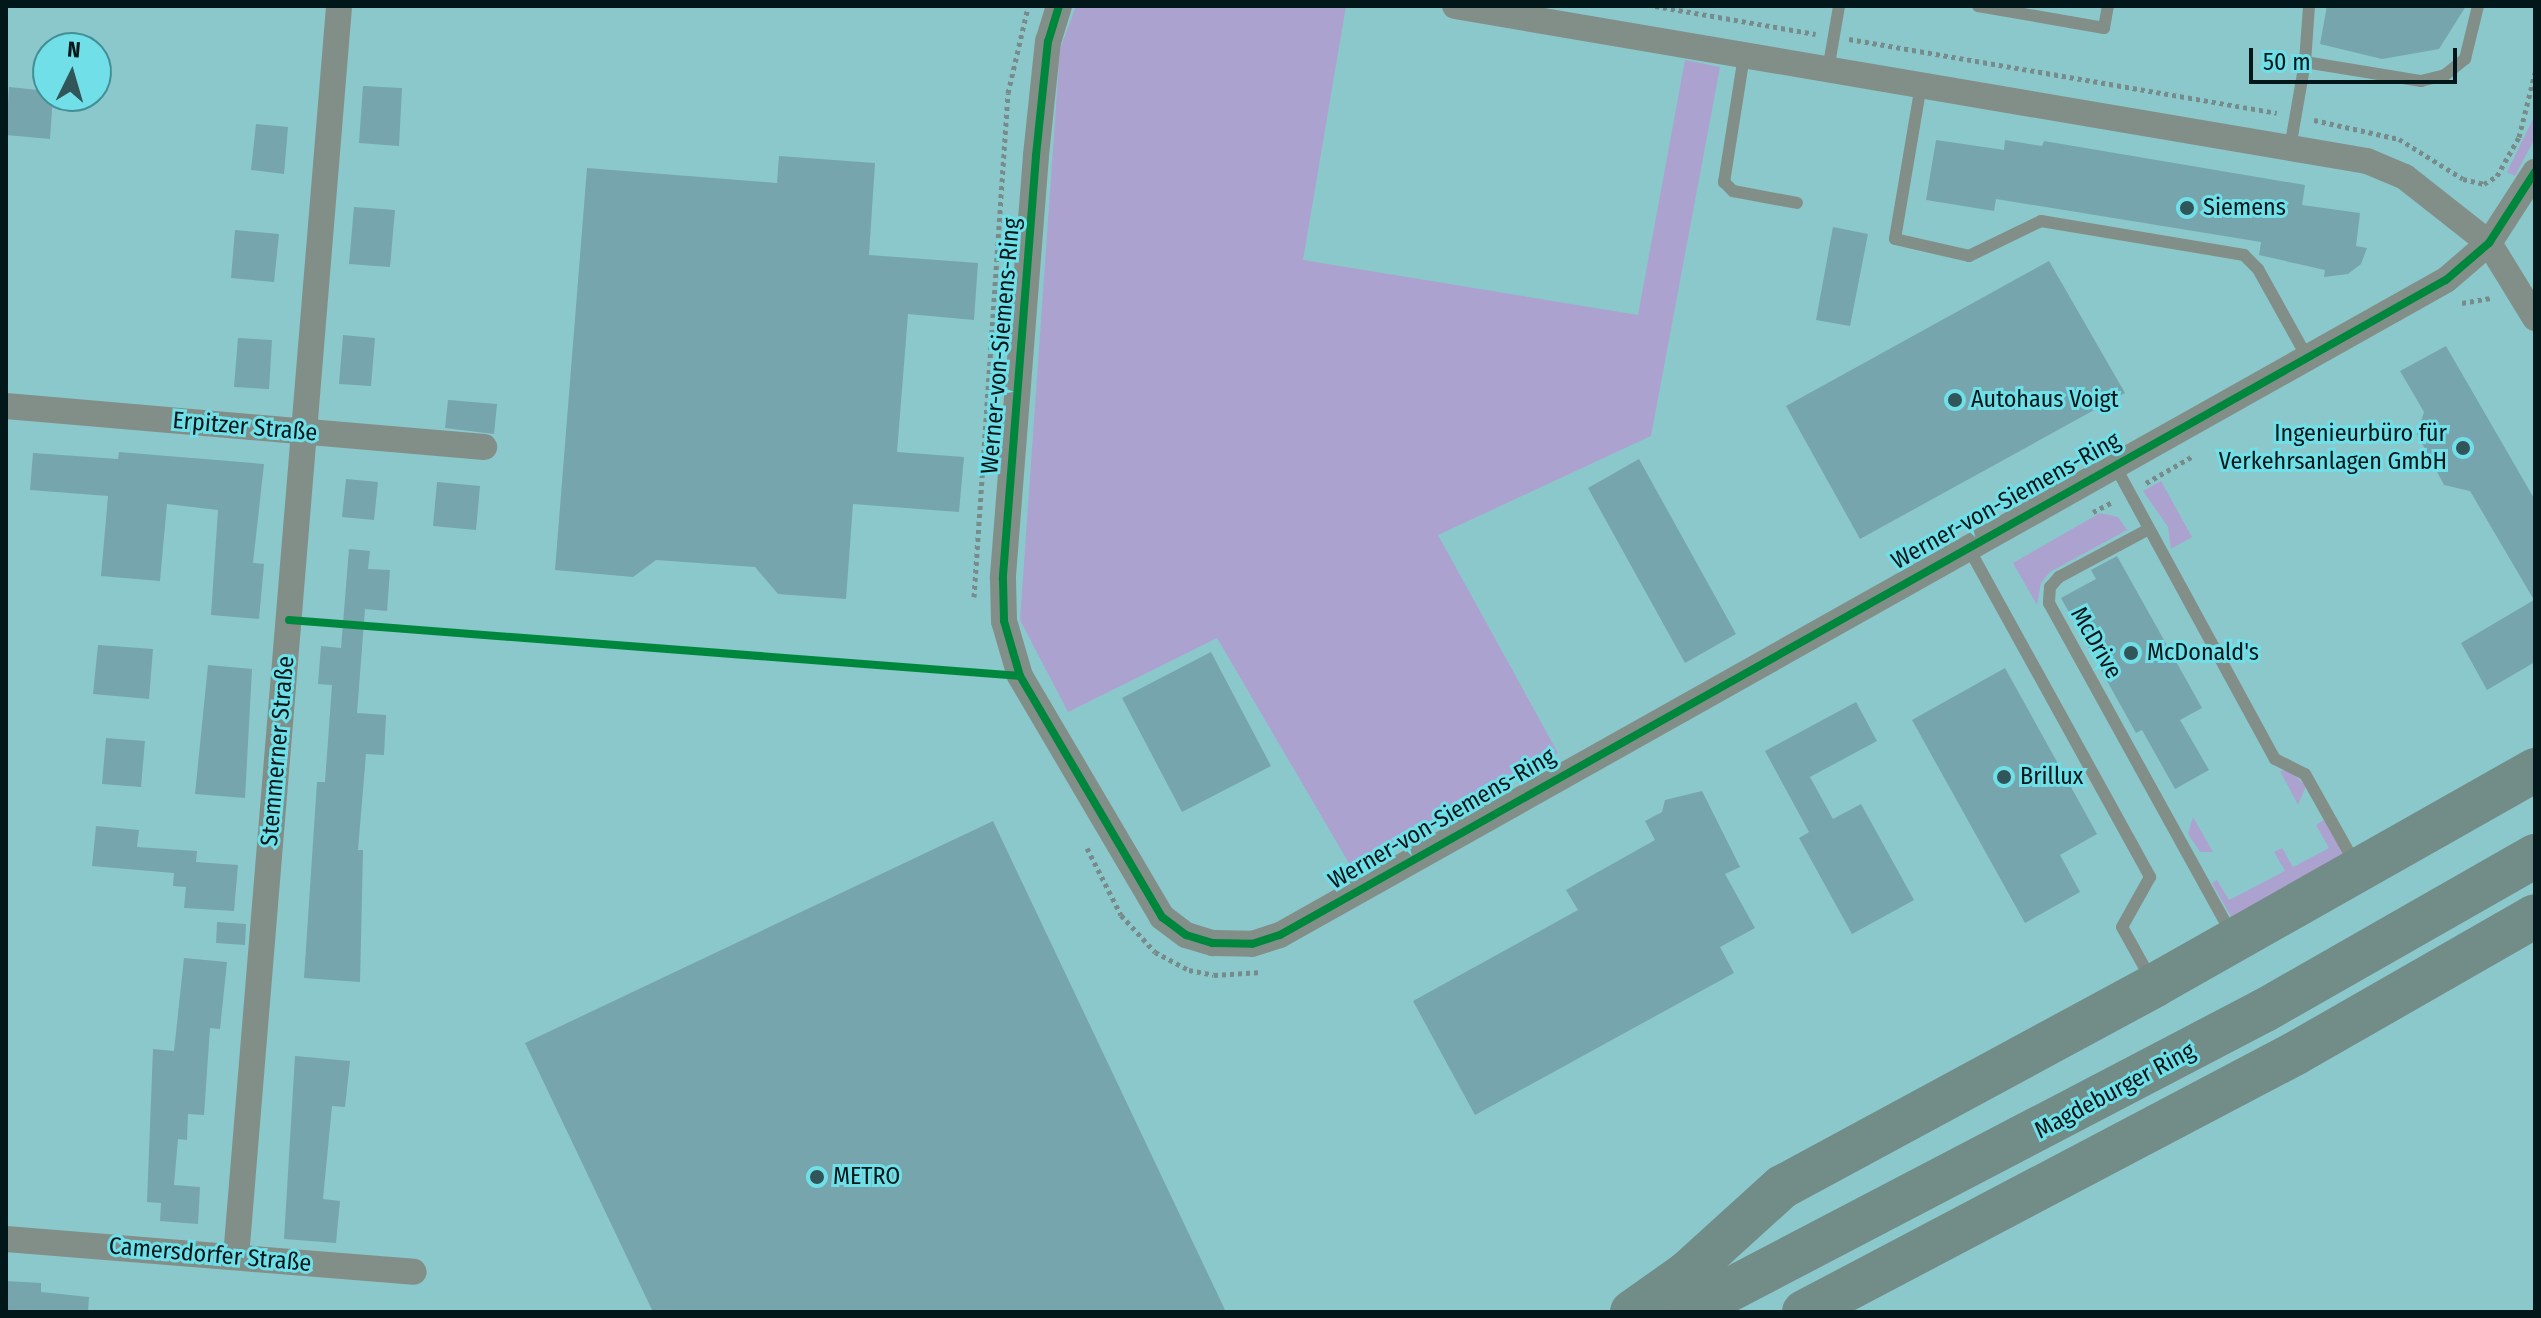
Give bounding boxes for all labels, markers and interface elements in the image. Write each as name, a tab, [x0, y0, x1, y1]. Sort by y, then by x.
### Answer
north arrow	[32, 32, 112, 112]
scale bar	[2253, 32, 2461, 82]
text: N	[66, 36, 82, 64]
text: 50 m	[2263, 48, 2311, 76]
place label: Siemens	[2203, 194, 2286, 222]
marker: Siemens	[2178, 199, 2196, 217]
street label: Werner-von-Siemens-Ring	[975, 217, 1027, 475]
place label: Autohaus Voigt	[1971, 386, 2119, 414]
marker: Autohaus Voigt	[1946, 391, 1964, 409]
street label: Erpitzer Straße	[171, 406, 319, 448]
place label: Ingenieurbüro für Verkehrsanlagen GmbH	[2219, 420, 2447, 476]
street label: Werner-von-Siemens-Ring	[1887, 426, 2125, 576]
marker: Ingenieurbüro für Verkehrsanlagen GmbH	[2454, 439, 2472, 457]
street label: McDrive	[2064, 602, 2128, 684]
place label: McDonald's	[2147, 639, 2259, 667]
marker: McDonald's	[2122, 644, 2140, 662]
street label: Stemmerner Straße	[255, 655, 301, 847]
street label: Werner-von-Siemens-Ring	[1323, 742, 1561, 896]
place label: Brillux	[2020, 763, 2083, 791]
marker: Brillux	[1995, 768, 2013, 786]
street label: Magdeburger Ring	[2030, 1037, 2200, 1145]
place label: METRO	[833, 1163, 900, 1191]
marker: METRO	[808, 1168, 826, 1186]
street label: Camersdorfer Straße	[108, 1232, 312, 1278]

